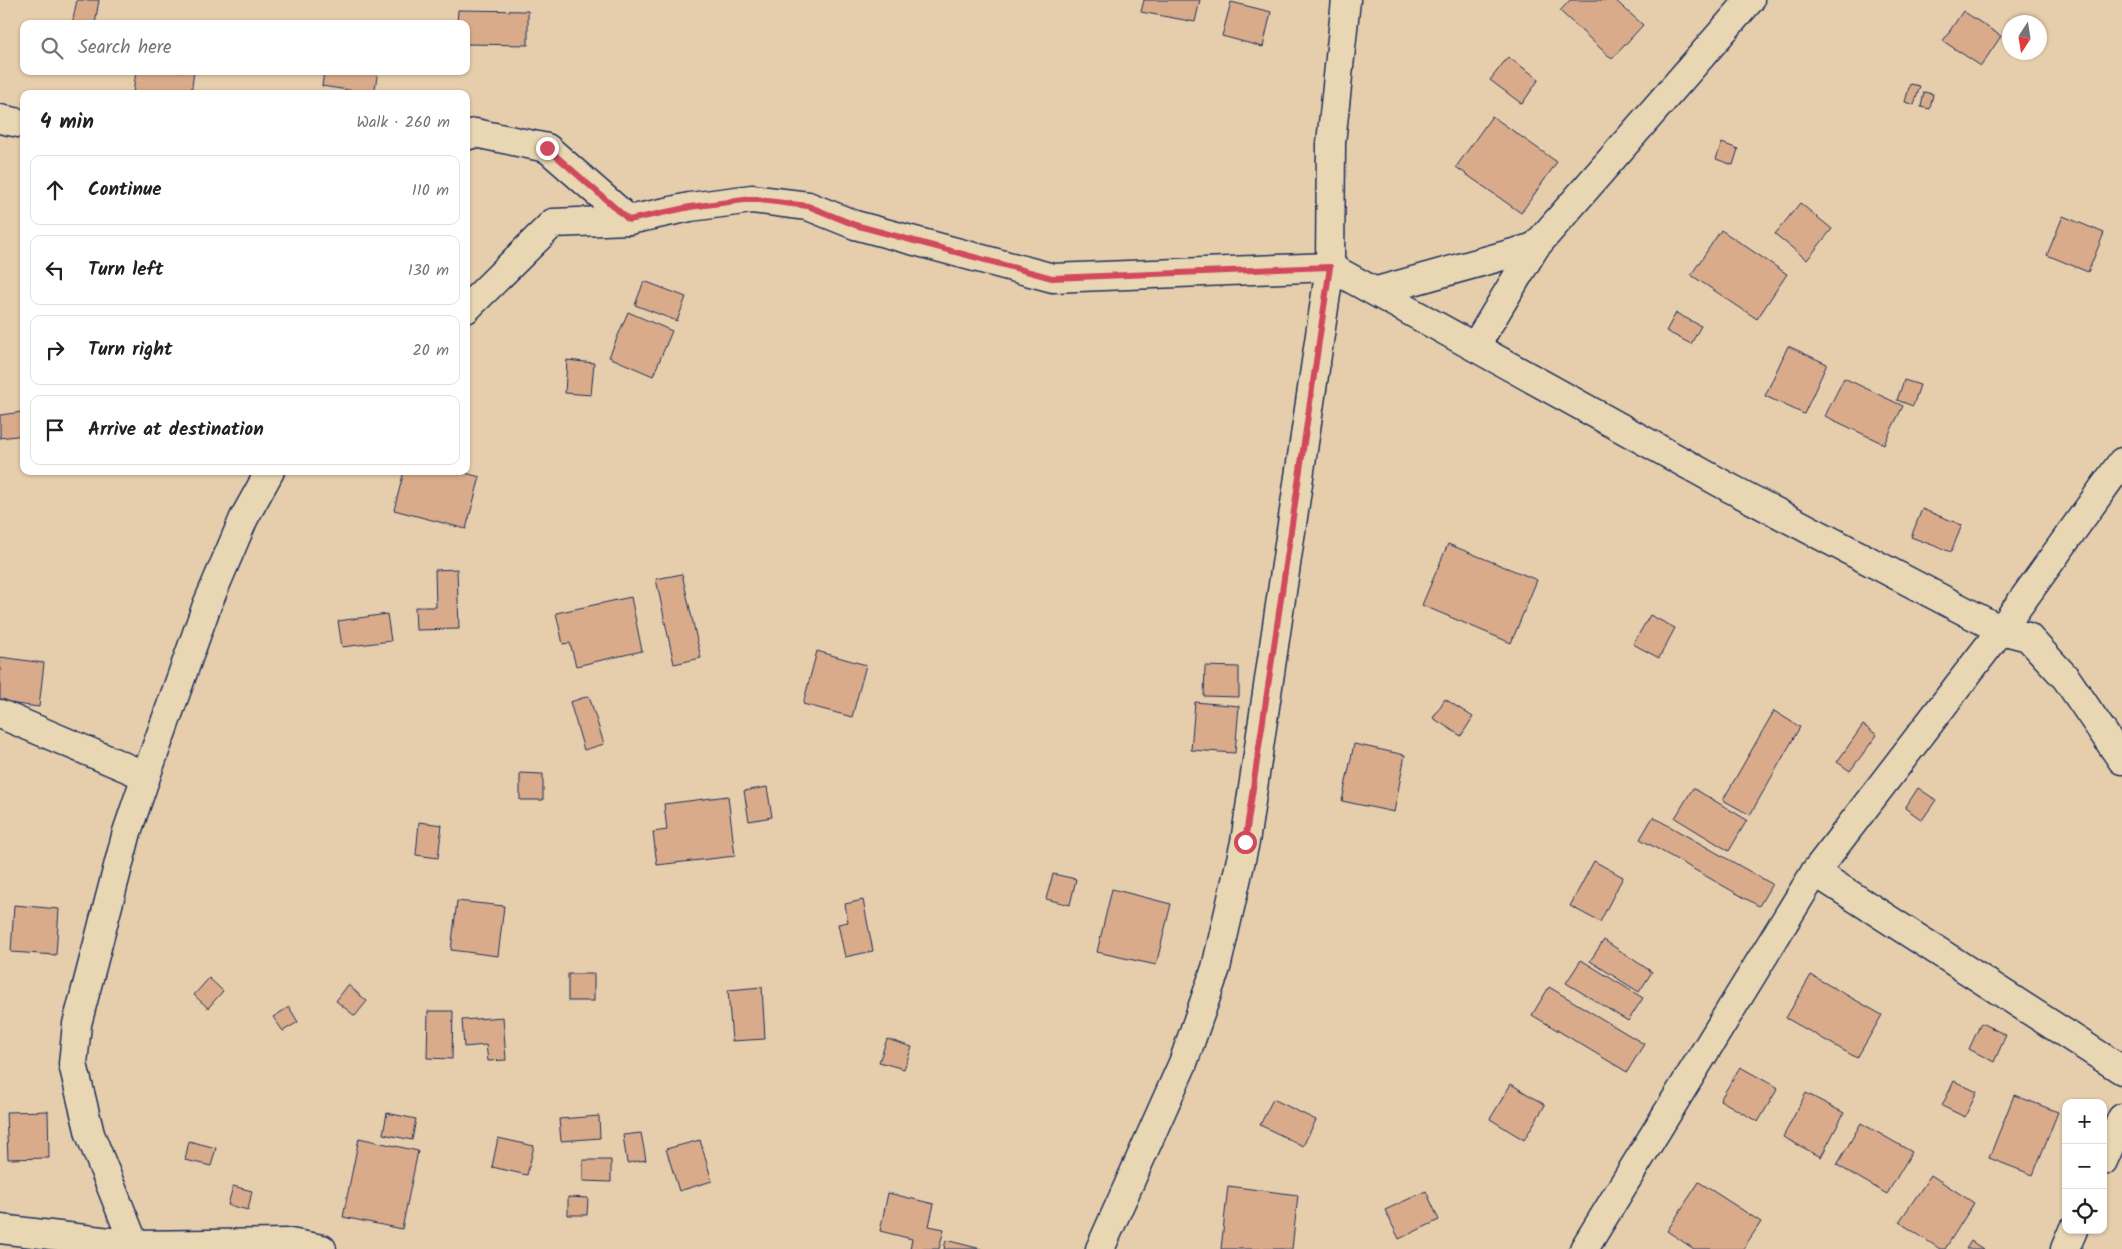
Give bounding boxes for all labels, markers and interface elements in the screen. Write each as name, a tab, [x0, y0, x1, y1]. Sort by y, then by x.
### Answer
north arrow	[2002, 15, 2047, 60]
search box	[20, 20, 470, 75]
text: Search here	[78, 33, 172, 63]
icon: search	[38, 34, 66, 62]
text: 4 min	[40, 106, 94, 139]
text: Walk · 260 m	[357, 110, 450, 135]
route end	[536, 137, 559, 160]
text: Continue	[88, 175, 161, 205]
icon: ahead	[41, 176, 69, 204]
text: 110 m	[412, 178, 449, 203]
text: Turn left	[88, 255, 163, 285]
icon: left	[41, 256, 69, 284]
text: 130 m	[408, 258, 449, 283]
text: Turn right	[88, 335, 173, 365]
icon: right	[41, 336, 69, 364]
text: 20 m	[413, 338, 449, 363]
text: Arrive at destination	[88, 415, 264, 445]
icon: arrive	[41, 416, 69, 444]
route start	[1234, 831, 1257, 854]
map controls	[2062, 1099, 2107, 1234]
button: +	[2062, 1099, 2107, 1144]
button: −	[2062, 1144, 2107, 1189]
button: locate	[2062, 1189, 2107, 1234]

